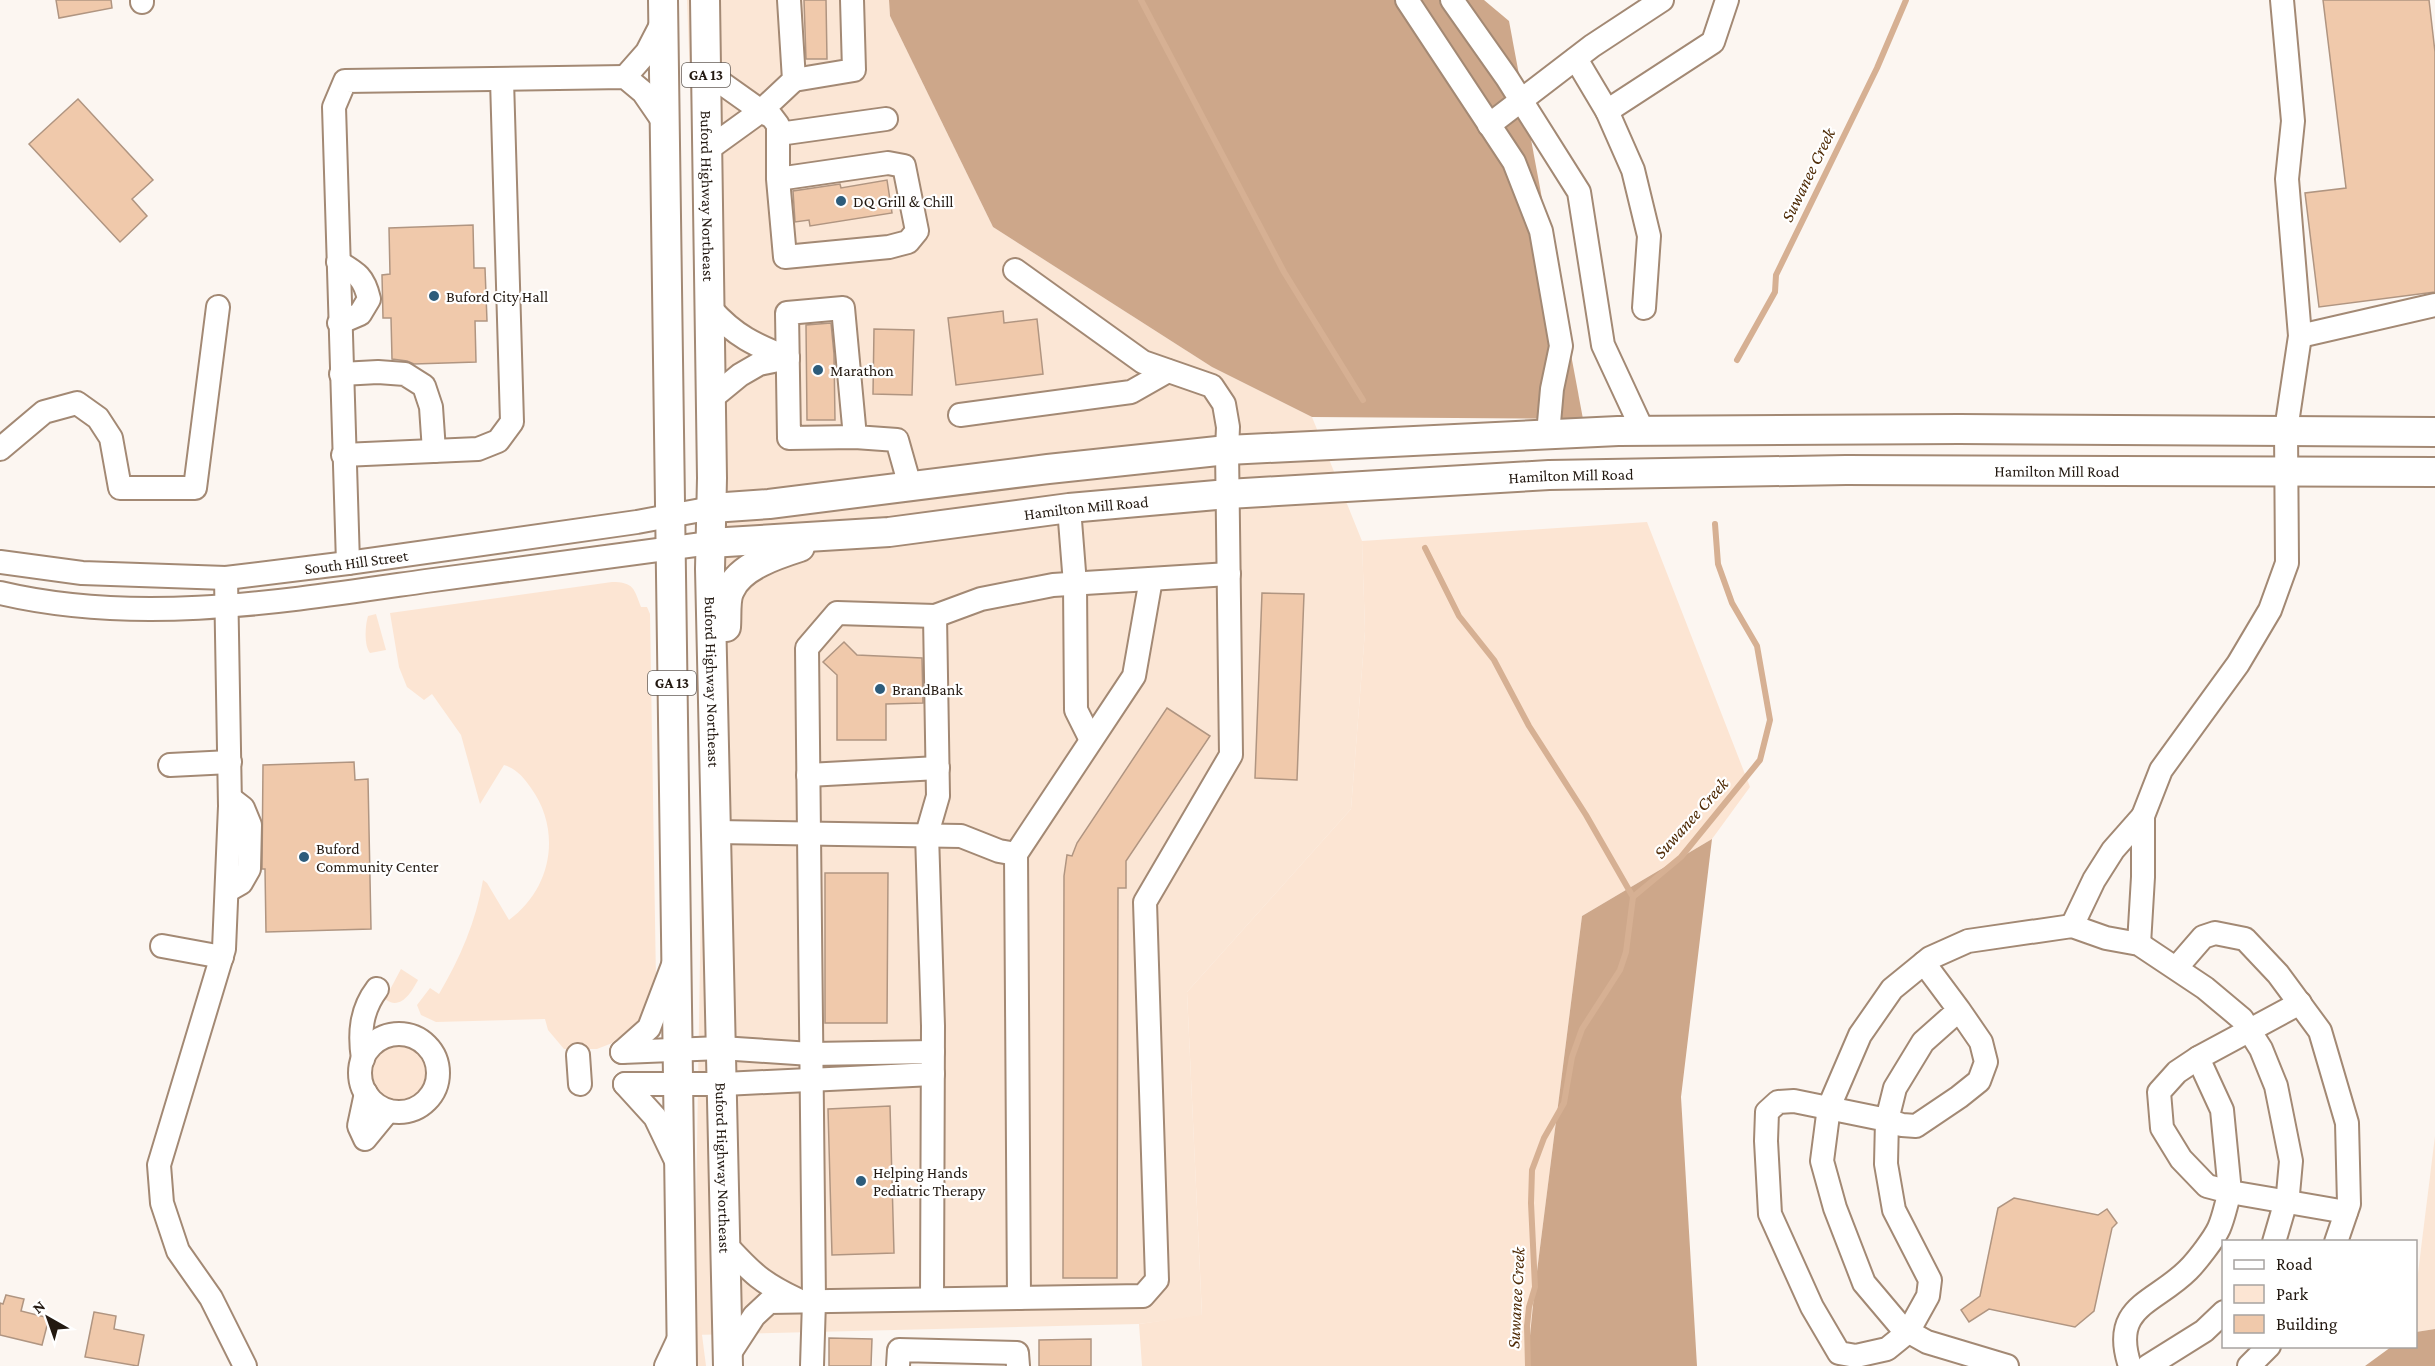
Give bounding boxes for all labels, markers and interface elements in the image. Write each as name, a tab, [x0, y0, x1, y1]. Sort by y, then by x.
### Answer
road number: GA 13	[682, 63, 730, 87]
street label: Buford Highway Northeast	[698, 110, 718, 282]
water label: Suwanee Creek	[1777, 124, 1840, 225]
place label: DQ Grill & Chill	[853, 193, 954, 210]
marker: DQ Grill & Chill	[834, 194, 848, 208]
place label: Buford City Hall	[446, 288, 548, 306]
marker: Buford City Hall	[427, 289, 441, 303]
place label: Marathon	[830, 362, 894, 379]
marker: Marathon	[811, 363, 825, 377]
street label: Hamilton Mill Road	[1994, 462, 2120, 479]
street label: Hamilton Mill Road	[1508, 465, 1634, 486]
street label: Hamilton Mill Road	[1023, 492, 1150, 522]
street label: South Hill Street	[303, 546, 410, 577]
street label: Buford Highway Northeast	[702, 596, 723, 768]
road number: GA 13	[648, 671, 696, 695]
place label: BrandBank	[892, 681, 963, 698]
marker: BrandBank	[873, 682, 887, 696]
water label: Suwanee Creek	[1650, 773, 1733, 862]
place label: Buford Community Center	[316, 840, 439, 876]
marker: Buford Community Center	[297, 850, 311, 864]
street label: Buford Highway Northeast	[713, 1082, 734, 1254]
place label: Helping Hands Pediatric Therapy	[873, 1164, 986, 1200]
marker: Helping Hands Pediatric Therapy	[854, 1174, 868, 1188]
legend	[2222, 1240, 2417, 1348]
water label: Suwanee Creek	[1503, 1246, 1529, 1349]
text: Road	[2276, 1254, 2313, 1274]
text: Park	[2276, 1284, 2308, 1304]
north arrow	[18, 1288, 78, 1348]
text: N	[29, 1297, 48, 1317]
text: Building	[2276, 1314, 2338, 1334]

